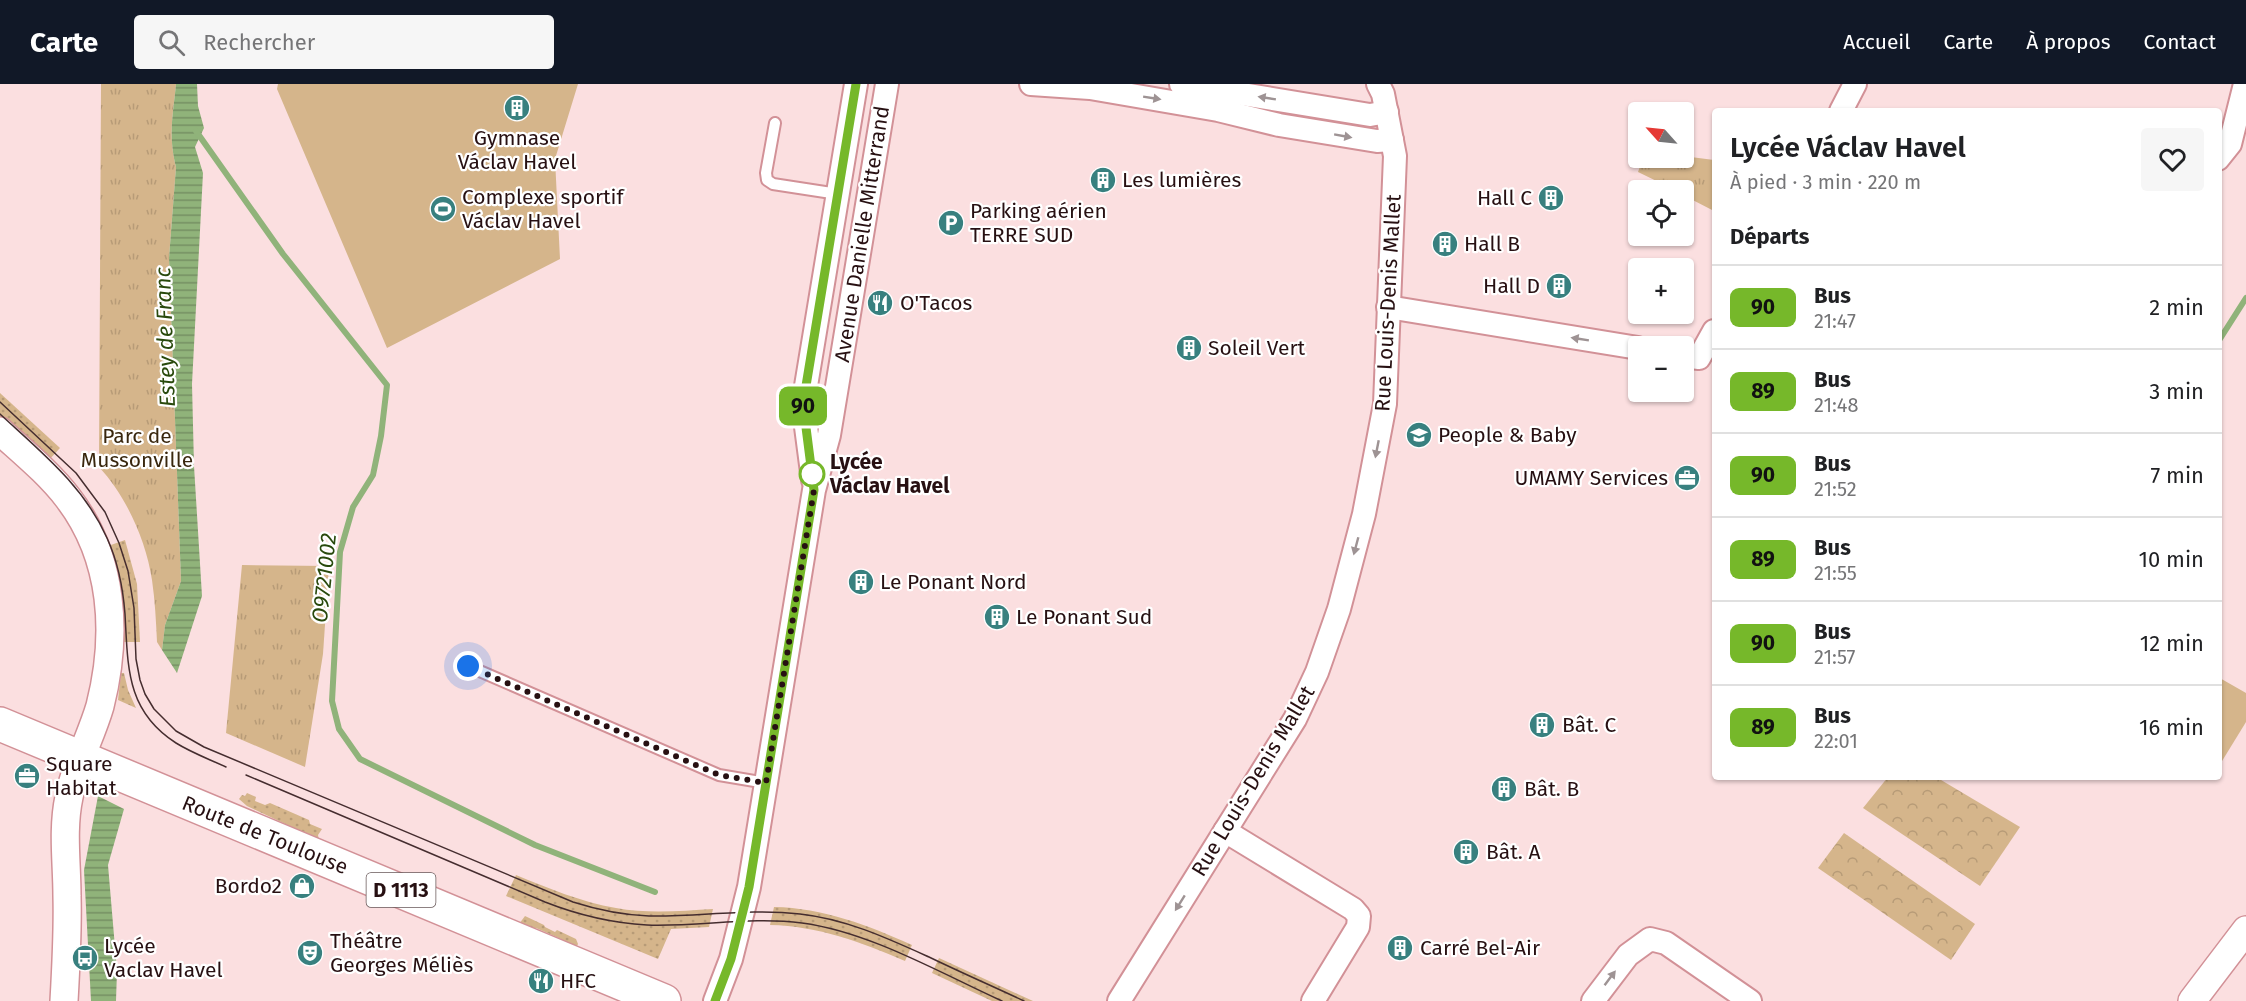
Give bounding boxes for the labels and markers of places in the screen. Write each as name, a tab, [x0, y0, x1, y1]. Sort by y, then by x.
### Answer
building icon: Gymnase Václav Havel	[502, 93, 532, 123]
place label: Gymnase Václav Havel	[458, 125, 576, 175]
building icon: Les lumières	[1088, 165, 1118, 195]
place label: Les lumières	[1122, 167, 1241, 193]
building icon: Hall C	[1536, 183, 1566, 213]
place label: Complexe sportif Václav Havel	[462, 184, 626, 234]
place label: Hall C	[1477, 185, 1532, 211]
sports icon: Complexe sportif Václav Havel	[428, 194, 458, 224]
place label: Parking aérien TERRE SUD	[970, 198, 1107, 248]
parking icon: Parking aérien TERRE SUD	[936, 208, 966, 238]
building icon: Hall B	[1430, 229, 1460, 259]
place label: Hall B	[1464, 231, 1520, 257]
building icon: Hall D	[1544, 271, 1574, 301]
place label: Hall D	[1483, 273, 1540, 299]
restaurant icon: O'Tacos	[865, 288, 895, 318]
place label: O'Tacos	[900, 290, 972, 316]
building icon: Soleil Vert	[1174, 333, 1204, 363]
place label: Soleil Vert	[1208, 335, 1306, 361]
school or university icon: People & Baby	[1404, 420, 1434, 450]
place label: People & Baby	[1438, 422, 1577, 448]
place label: Lycée Václav Havel	[829, 449, 950, 499]
marker: Lycée Václav Havel	[799, 461, 825, 487]
office icon: UMAMY Services	[1672, 463, 1702, 493]
place label: UMAMY Services	[1514, 465, 1668, 491]
building icon: Le Ponant Nord	[846, 567, 876, 597]
place label: Le Ponant Nord	[880, 569, 1027, 595]
building icon: Le Ponant Sud	[982, 602, 1012, 632]
place label: Le Ponant Sud	[1016, 604, 1152, 630]
building icon: Bât. C	[1527, 710, 1557, 740]
place label: Bât. C	[1562, 712, 1616, 738]
place label: Square Habitat	[46, 751, 117, 801]
office icon: Square Habitat	[12, 761, 42, 791]
building icon: Bât. B	[1489, 774, 1519, 804]
place label: Bât. B	[1524, 776, 1579, 802]
building icon: Bât. A	[1451, 837, 1481, 867]
place label: Bât. A	[1486, 839, 1541, 865]
shop icon: Bordo2	[287, 871, 317, 901]
place label: Bordo2	[215, 873, 282, 899]
place label: Théâtre Georges Méliès	[330, 928, 473, 978]
place label: Lycée Vaclav Havel	[104, 933, 223, 983]
building icon: Carré Bel-Air	[1385, 933, 1415, 963]
place label: Carré Bel-Air	[1420, 935, 1540, 961]
theatre icon: Théâtre Georges Méliès	[295, 938, 325, 968]
bus stop icon: Lycée Vaclav Havel	[70, 943, 100, 973]
restaurant icon: HFC	[526, 966, 556, 996]
place label: HFC	[560, 968, 596, 994]

